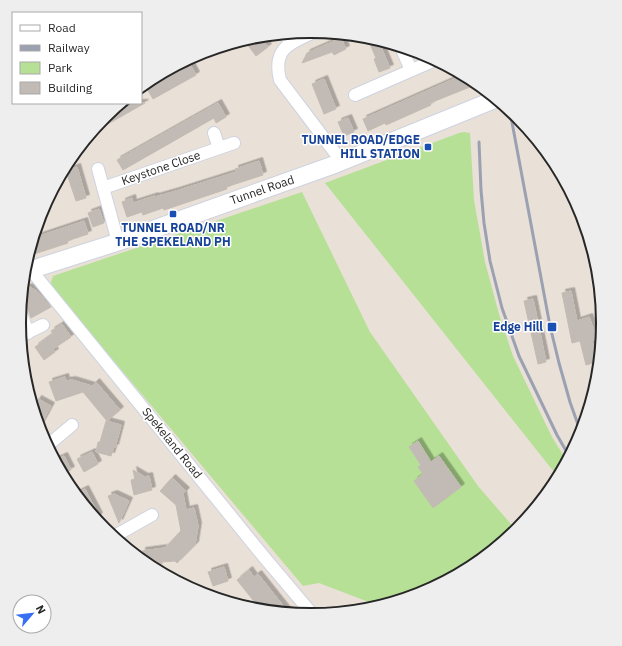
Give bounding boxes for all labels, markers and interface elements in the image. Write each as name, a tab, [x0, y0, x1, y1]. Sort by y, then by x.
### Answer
legend	[12, 12, 142, 104]
text: Road	[48, 20, 76, 35]
text: Railway	[48, 40, 90, 55]
text: Park	[48, 60, 73, 75]
text: Building	[48, 80, 93, 95]
place label: TUNNEL ROAD/EDGE HILL STATION	[302, 132, 420, 161]
marker: TUNNEL ROAD/EDGE HILL STATION	[423, 142, 433, 152]
street label: Keystone Close	[119, 147, 203, 188]
street label: Tunnel Road	[228, 172, 296, 208]
marker: TUNNEL ROAD/NR THE SPEKELAND PH	[168, 209, 178, 219]
place label: TUNNEL ROAD/NR THE SPEKELAND PH	[115, 220, 231, 249]
place label: Edge Hill	[493, 319, 543, 334]
marker: Edge Hill	[546, 321, 558, 333]
street label: Spekeland Road	[139, 404, 206, 481]
north arrow	[12, 594, 52, 634]
text: N	[33, 603, 49, 616]

